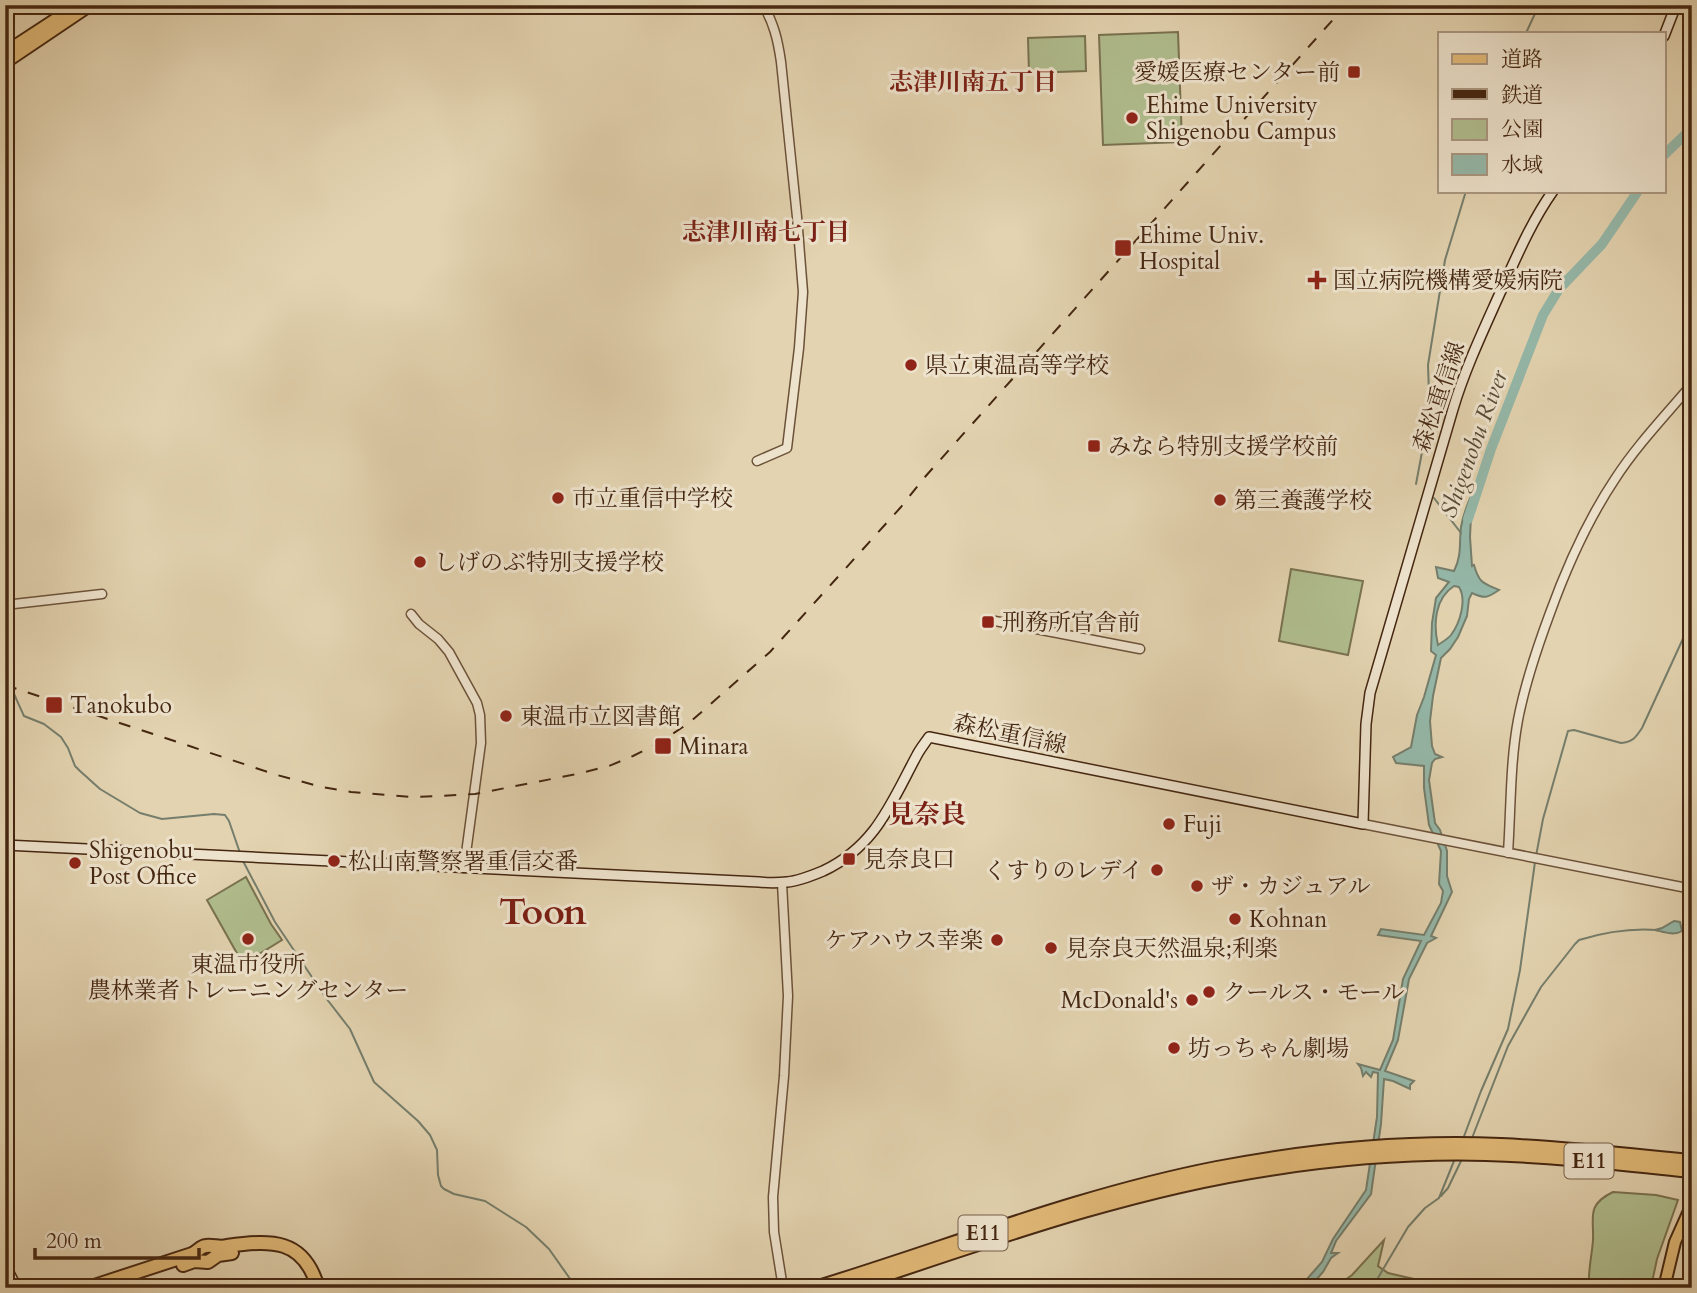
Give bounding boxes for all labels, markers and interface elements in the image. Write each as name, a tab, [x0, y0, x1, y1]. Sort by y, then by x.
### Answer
legend	[1438, 32, 1666, 192]
text: 道路	[1501, 45, 1543, 74]
place label: 愛媛医療センター前	[1134, 57, 1340, 88]
marker: 愛媛医療センター前	[1346, 64, 1362, 80]
district label: 志津川南五丁目	[889, 66, 1057, 99]
text: 鉄道	[1501, 81, 1543, 110]
place label: Ehime University Shigenobu Campus	[1146, 90, 1336, 147]
marker: Ehime University Shigenobu Campus	[1124, 110, 1140, 126]
text: 公園	[1501, 115, 1543, 144]
text: 水域	[1501, 151, 1543, 180]
district label: 志津川南七丁目	[682, 216, 850, 249]
place label: Ehime Univ. Hospital	[1139, 220, 1264, 277]
marker: Ehime Univ. Hospital	[1113, 238, 1133, 258]
place label: 国立病院機構愛媛病院	[1333, 265, 1563, 296]
marker: 国立病院機構愛媛病院	[1307, 270, 1327, 290]
street label: 森松重信線	[1406, 338, 1472, 456]
place label: 県立東温高等学校	[925, 350, 1109, 381]
marker: 県立東温高等学校	[903, 357, 919, 373]
water label: Shigenobu River	[1432, 365, 1516, 522]
place label: みなら特別支援学校前	[1108, 431, 1338, 462]
marker: みなら特別支援学校前	[1086, 438, 1102, 454]
place label: 市立重信中学校	[572, 483, 733, 514]
place label: 第三養護学校	[1234, 485, 1372, 516]
marker: 市立重信中学校	[550, 490, 566, 506]
marker: 第三養護学校	[1212, 492, 1228, 508]
place label: しげのぶ特別支援学校	[434, 547, 664, 578]
marker: しげのぶ特別支援学校	[412, 554, 428, 570]
place label: 刑務所官舎前	[1002, 607, 1140, 638]
marker: 刑務所官舎前	[980, 614, 996, 630]
place label: Tanokubo	[70, 690, 172, 721]
marker: Tanokubo	[44, 695, 64, 715]
place label: 東温市立図書館	[520, 701, 681, 732]
street label: 森松重信線	[951, 707, 1069, 761]
marker: 東温市立図書館	[498, 708, 514, 724]
place label: Minara	[679, 731, 749, 762]
marker: Minara	[653, 736, 673, 756]
district label: 見奈良	[888, 797, 966, 832]
place label: Fuji	[1183, 809, 1222, 840]
marker: Fuji	[1161, 816, 1177, 832]
place label: Shigenobu Post Office	[89, 835, 197, 892]
place label: 見奈良口	[863, 844, 955, 875]
place label: 松山南警察署重信交番	[348, 846, 578, 877]
marker: 見奈良口	[841, 851, 857, 867]
marker: 松山南警察署重信交番	[326, 853, 342, 869]
marker: Shigenobu Post Office	[67, 855, 83, 871]
place label: くすりのレデイ	[984, 855, 1143, 886]
marker: くすりのレデイ	[1149, 862, 1165, 878]
place label: ザ・カジュアル	[1211, 871, 1371, 902]
marker: ザ・カジュアル	[1189, 878, 1205, 894]
district label: Toon	[499, 887, 587, 937]
place label: Kohnan	[1249, 904, 1327, 935]
marker: Kohnan	[1227, 911, 1243, 927]
place label: ケアハウス幸楽	[825, 925, 983, 956]
marker: 東温市役所 農林業者トレーニングセンター	[240, 931, 256, 947]
marker: ケアハウス幸楽	[989, 932, 1005, 948]
place label: 見奈良天然温泉;利楽	[1065, 933, 1278, 964]
marker: 見奈良天然温泉;利楽	[1043, 940, 1059, 956]
place label: 東温市役所 農林業者トレーニングセンター	[88, 949, 408, 1006]
place label: クールス・モール	[1223, 977, 1404, 1008]
marker: クールス・モール	[1201, 984, 1217, 1000]
place label: McDonald's	[1061, 985, 1178, 1016]
marker: McDonald's	[1184, 992, 1200, 1008]
place label: 坊っちゃん劇場	[1188, 1033, 1349, 1064]
marker: 坊っちゃん劇場	[1166, 1040, 1182, 1056]
road number: E11	[1564, 1144, 1614, 1178]
scale bar	[35, 1216, 200, 1260]
road number: E11	[958, 1216, 1007, 1250]
text: 200 m	[46, 1227, 102, 1256]

